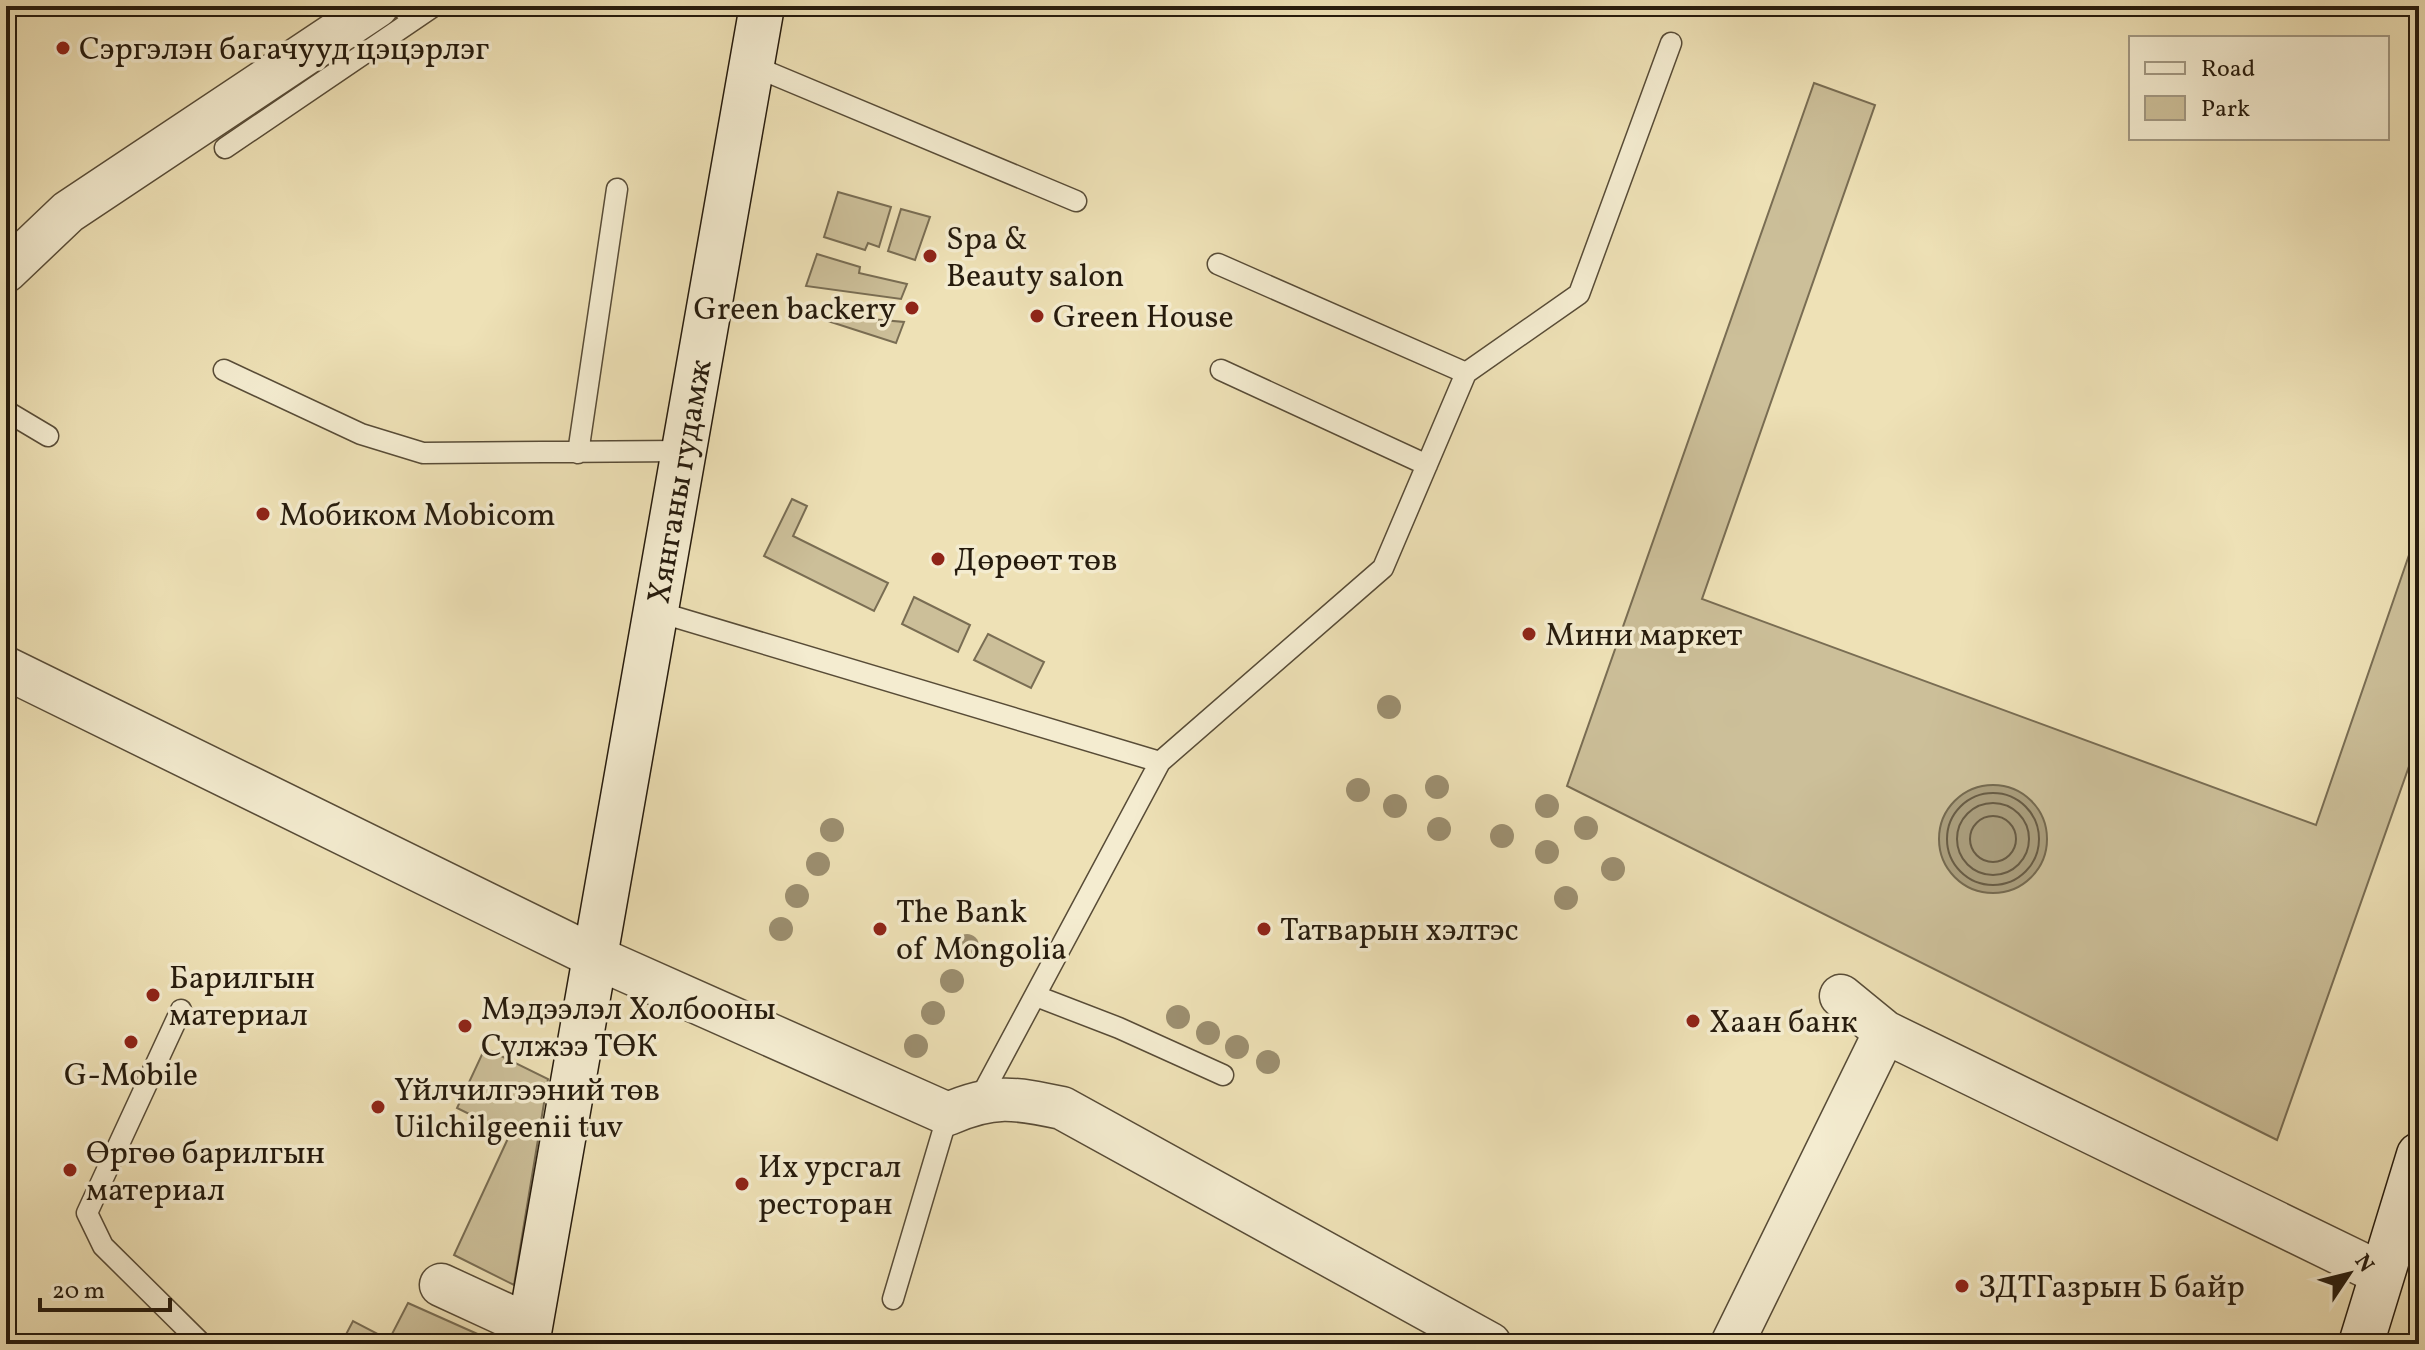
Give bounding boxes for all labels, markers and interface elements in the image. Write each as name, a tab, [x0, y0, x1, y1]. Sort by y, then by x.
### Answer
place label: Сэргэлэн багачууд цэцэрлэг	[79, 29, 489, 73]
legend	[2129, 36, 2389, 140]
marker: Сэргэлэн багачууд цэцэрлэг	[54, 39, 72, 57]
text: Road	[2201, 53, 2255, 87]
text: Park	[2201, 93, 2250, 127]
place label: Spa & Beauty salon	[946, 219, 1124, 300]
marker: Spa & Beauty salon	[921, 247, 939, 265]
place label: Green backery	[694, 289, 896, 333]
place label: Green House	[1053, 297, 1234, 341]
marker: Green backery	[903, 299, 921, 317]
marker: Green House	[1028, 307, 1046, 325]
street label: Хянганы гудамж	[638, 356, 725, 608]
place label: Мобиком Mobicom	[279, 495, 556, 539]
marker: Мобиком Mobicom	[254, 505, 272, 523]
place label: Дөрөөт төв	[954, 540, 1117, 584]
marker: Дөрөөт төв	[929, 550, 947, 568]
place label: Мини маркет	[1545, 615, 1743, 659]
marker: Мини маркет	[1520, 625, 1538, 643]
place label: The Bank of Mongolia	[896, 892, 1067, 973]
place label: Татварын хэлтэс	[1280, 910, 1519, 954]
marker: The Bank of Mongolia	[871, 920, 889, 938]
marker: Татварын хэлтэс	[1255, 920, 1273, 938]
place label: Барилгын материал	[169, 958, 315, 1039]
marker: Барилгын материал	[144, 986, 162, 1004]
place label: Мэдээлэл Холбооны Сүлжээ ТӨК	[481, 989, 776, 1070]
place label: Хаан банк	[1709, 1002, 1858, 1046]
marker: Хаан банк	[1684, 1012, 1702, 1030]
marker: Мэдээлэл Холбооны Сүлжээ ТӨК	[456, 1017, 474, 1035]
marker: G-Mobile	[122, 1033, 140, 1051]
place label: G-Mobile	[64, 1055, 198, 1099]
place label: Үйлчилгээний төв Uilchilgeenii tuv	[394, 1070, 660, 1151]
marker: Үйлчилгээний төв Uilchilgeenii tuv	[369, 1098, 387, 1116]
place label: Өргөө барилгын материал	[86, 1133, 325, 1214]
place label: Их урсгал ресторан	[758, 1147, 902, 1228]
marker: Өргөө барилгын материал	[61, 1161, 79, 1179]
marker: Их урсгал ресторан	[733, 1175, 751, 1193]
north arrow	[2309, 1234, 2389, 1314]
text: N	[2346, 1249, 2381, 1279]
scale bar	[40, 1262, 170, 1312]
place label: ЗДТГазрын Б байр	[1978, 1267, 2245, 1311]
text: 20 m	[52, 1275, 105, 1309]
marker: ЗДТГазрын Б байр	[1953, 1277, 1971, 1295]

